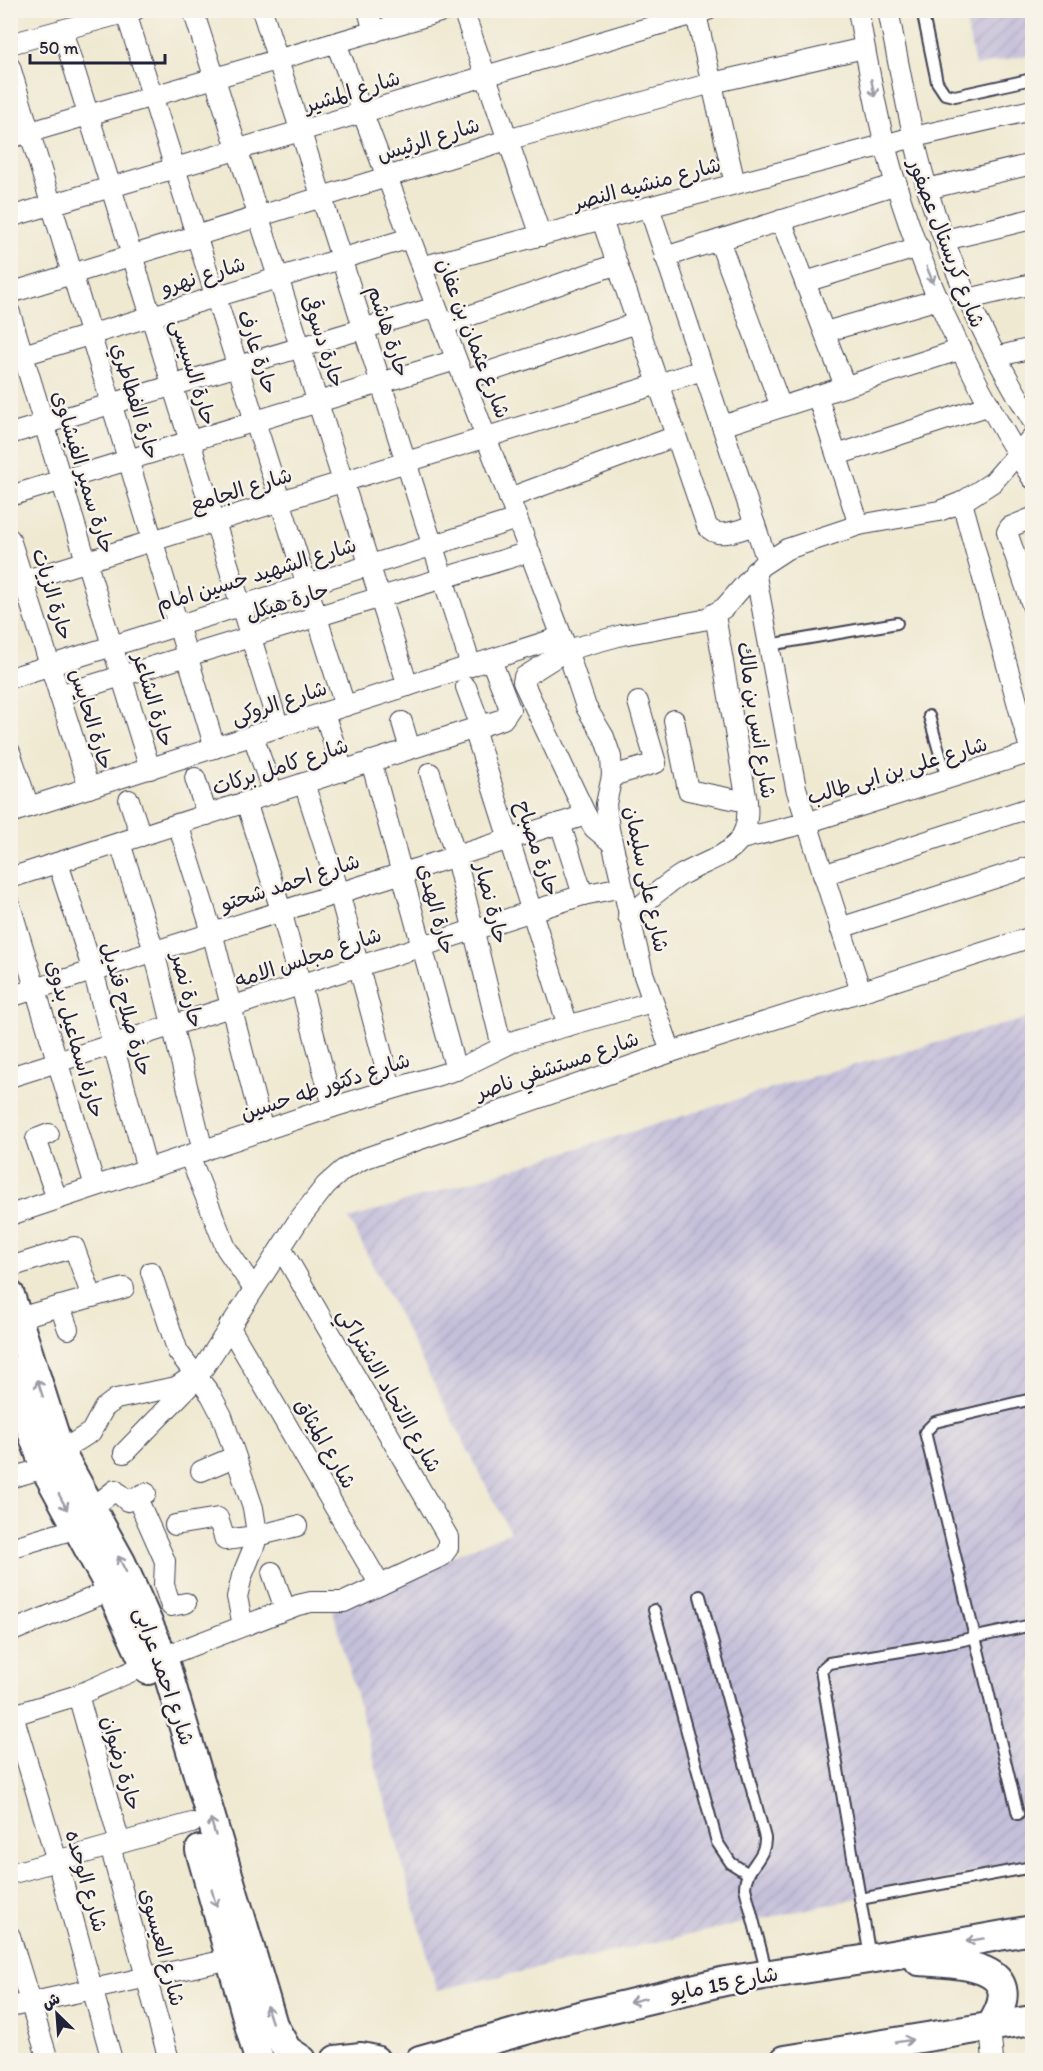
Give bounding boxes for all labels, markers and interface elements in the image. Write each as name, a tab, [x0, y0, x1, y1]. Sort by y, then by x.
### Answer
scale bar	[30, 27, 165, 65]
text: 50 m	[39, 37, 79, 59]
street label: شارع المشير	[299, 65, 404, 121]
one-way arrow	[868, 78, 879, 98]
street label: شارع الرئيس	[374, 112, 483, 169]
street label: شارع منشيه النصر	[568, 151, 724, 218]
street label: شارع كريستال عصفور	[900, 153, 991, 332]
street label: شارع نهرو	[156, 250, 249, 303]
street label: شارع عثمان بن عفان	[429, 254, 516, 423]
one-way arrow	[925, 265, 936, 284]
street label: حارة هاشم	[359, 282, 416, 381]
street label: حارة دسوقى	[296, 291, 351, 391]
street label: حارة عارف	[233, 307, 283, 397]
street label: حارة السيسى	[164, 316, 222, 429]
street label: حارة الفطاطري	[104, 340, 166, 463]
street label: حارة سمير الفيشاوى	[46, 388, 121, 557]
street label: شارع الجامع	[187, 462, 296, 519]
street label: شارع الشهيد حسين امام	[153, 532, 360, 620]
street label: حارة الزيات	[27, 545, 79, 643]
street label: حارة هيكل	[242, 576, 332, 626]
street label: شارع انس بن مالك	[729, 640, 782, 801]
street label: حارة الشاعر	[127, 648, 180, 750]
street label: حارة الحايس	[65, 665, 119, 773]
street label: شارع الروكى	[228, 675, 331, 732]
street label: شارع على بن ابى طالب	[804, 731, 991, 812]
street label: شارع كامل بركات	[209, 732, 352, 803]
street label: حارة مصباح	[509, 797, 565, 900]
street label: شارع على سليمان	[616, 804, 675, 955]
street label: شارع احمد شحتو	[215, 848, 364, 920]
street label: حارة نصار	[469, 858, 514, 946]
street label: حارة الهدى	[413, 861, 461, 957]
street label: شارع مجلس الامه	[231, 921, 386, 995]
street label: حارة صلاح قنديل	[94, 939, 158, 1080]
street label: حارة نصر	[166, 948, 209, 1030]
street label: حارة اسماعيل بدوى	[41, 957, 110, 1121]
street label: شارع مستشفي ناصر	[470, 1025, 644, 1112]
street label: شارع دكتور طه حسين	[237, 1047, 414, 1128]
street label: شارع الاتحاد الاشتراكي	[327, 1303, 447, 1480]
one-way arrow	[34, 1379, 45, 1398]
street label: شارع الميثاق	[287, 1393, 362, 1494]
one-way arrow	[58, 1492, 69, 1510]
one-way arrow	[116, 1556, 127, 1574]
street label: شارع احمد عرابى	[127, 1603, 200, 1750]
street label: حارة رضوان	[96, 1713, 147, 1814]
one-way arrow	[207, 1818, 218, 1837]
street label: شارع الوحده	[58, 1827, 113, 1936]
street label: شارع العيسوى	[132, 1885, 191, 2010]
one-way arrow	[208, 1888, 220, 1907]
one-way arrow	[966, 1935, 985, 1946]
street label: شارع 15 مايو	[666, 1960, 781, 2009]
north arrow	[27, 1984, 87, 2044]
text: ش	[39, 1989, 63, 2013]
one-way arrow	[629, 1995, 648, 2007]
one-way arrow	[263, 2005, 274, 2024]
one-way arrow	[894, 2035, 914, 2046]

